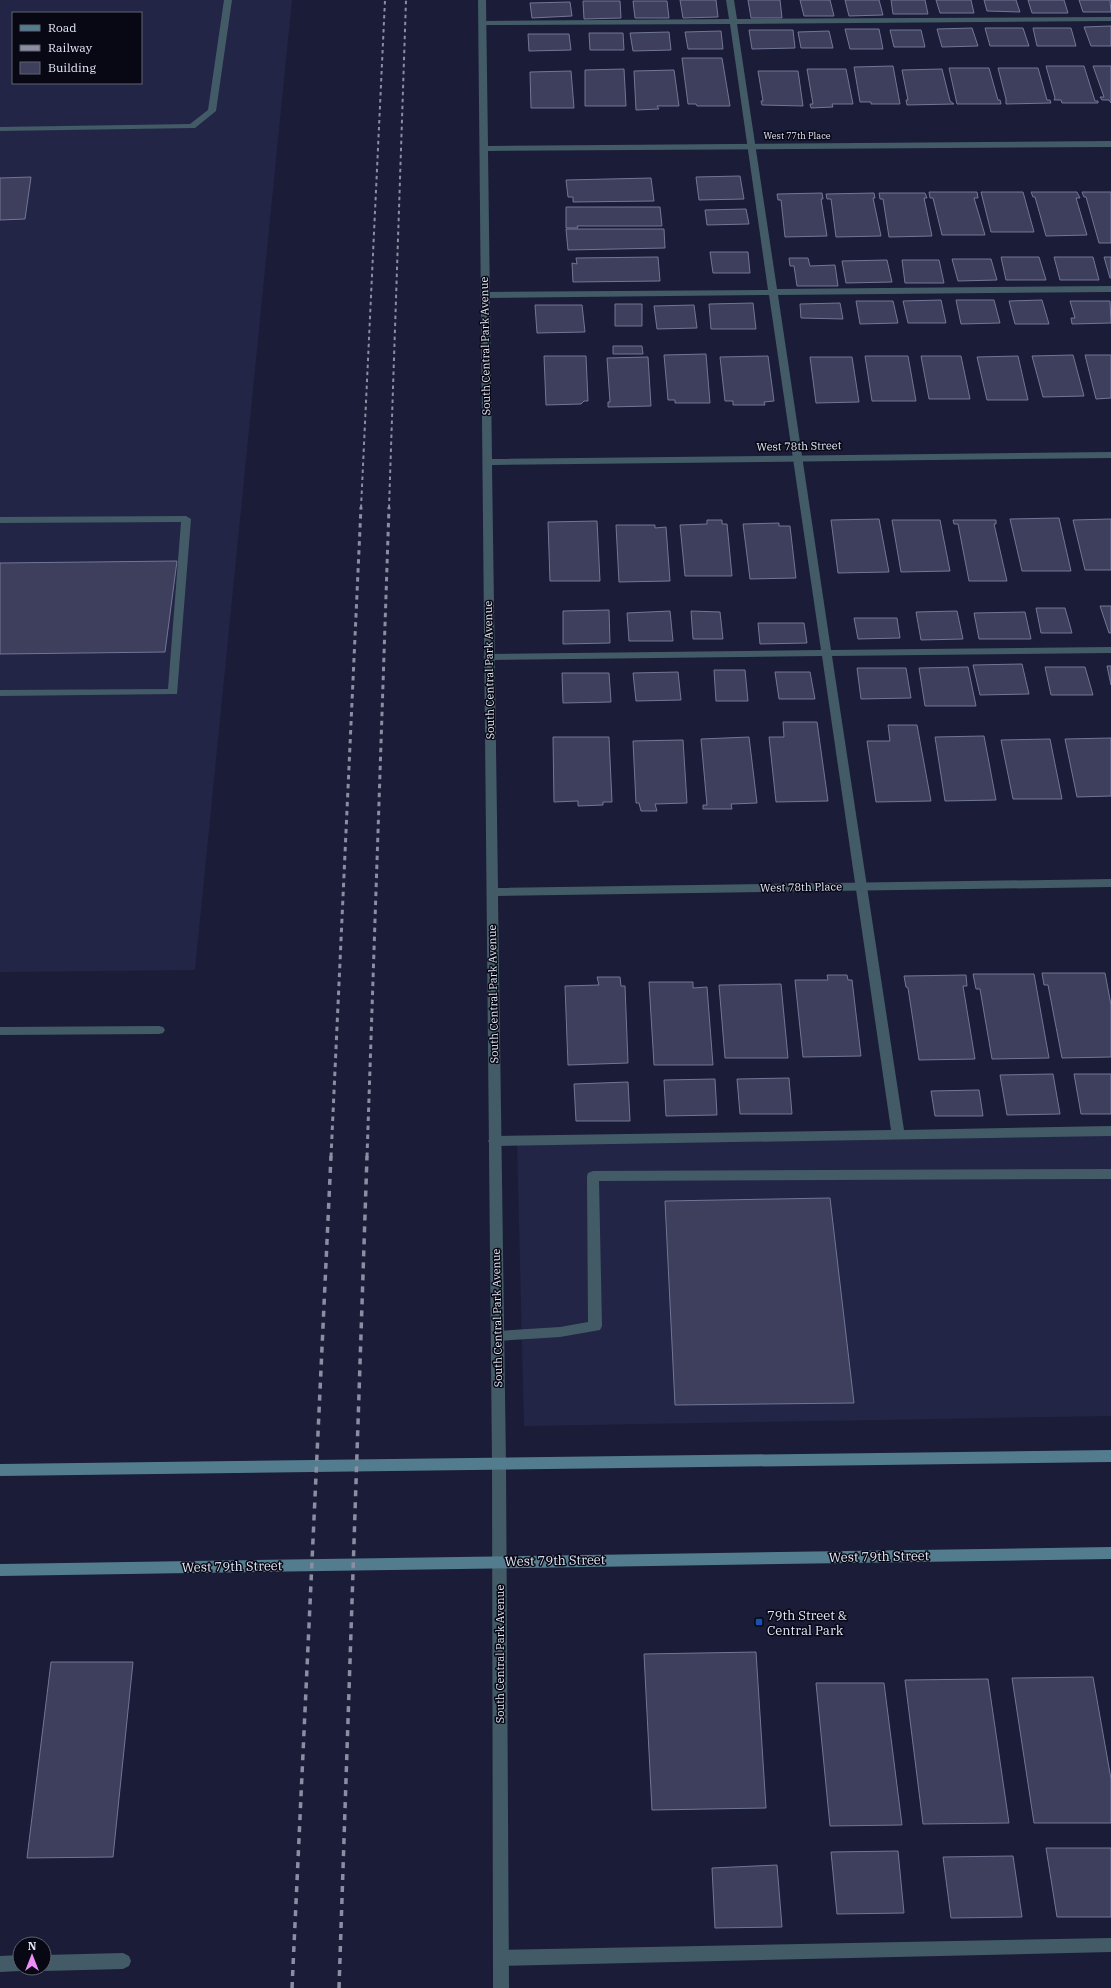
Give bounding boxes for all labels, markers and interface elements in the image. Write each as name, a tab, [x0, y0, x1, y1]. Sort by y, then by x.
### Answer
legend	[12, 12, 142, 84]
text: Road	[48, 20, 77, 35]
text: Railway	[48, 40, 93, 55]
text: Building	[48, 60, 96, 75]
street label: West 77th Place	[763, 130, 831, 141]
street label: South Central Park Avenue	[477, 276, 493, 415]
street label: West 78th Street	[756, 438, 842, 454]
street label: South Central Park Avenue	[481, 600, 497, 739]
street label: West 78th Place	[760, 879, 842, 895]
street label: South Central Park Avenue	[485, 924, 501, 1063]
street label: South Central Park Avenue	[489, 1248, 505, 1387]
street label: West 79th Street	[829, 1547, 930, 1566]
street label: West 79th Street	[505, 1551, 606, 1570]
street label: West 79th Street	[182, 1557, 283, 1576]
street label: South Central Park Avenue	[493, 1585, 507, 1723]
place label: 79th Street & Central Park	[767, 1607, 847, 1639]
marker: 79th Street & Central Park	[754, 1617, 764, 1627]
north arrow	[12, 1936, 52, 1976]
text: N	[28, 1939, 37, 1953]

